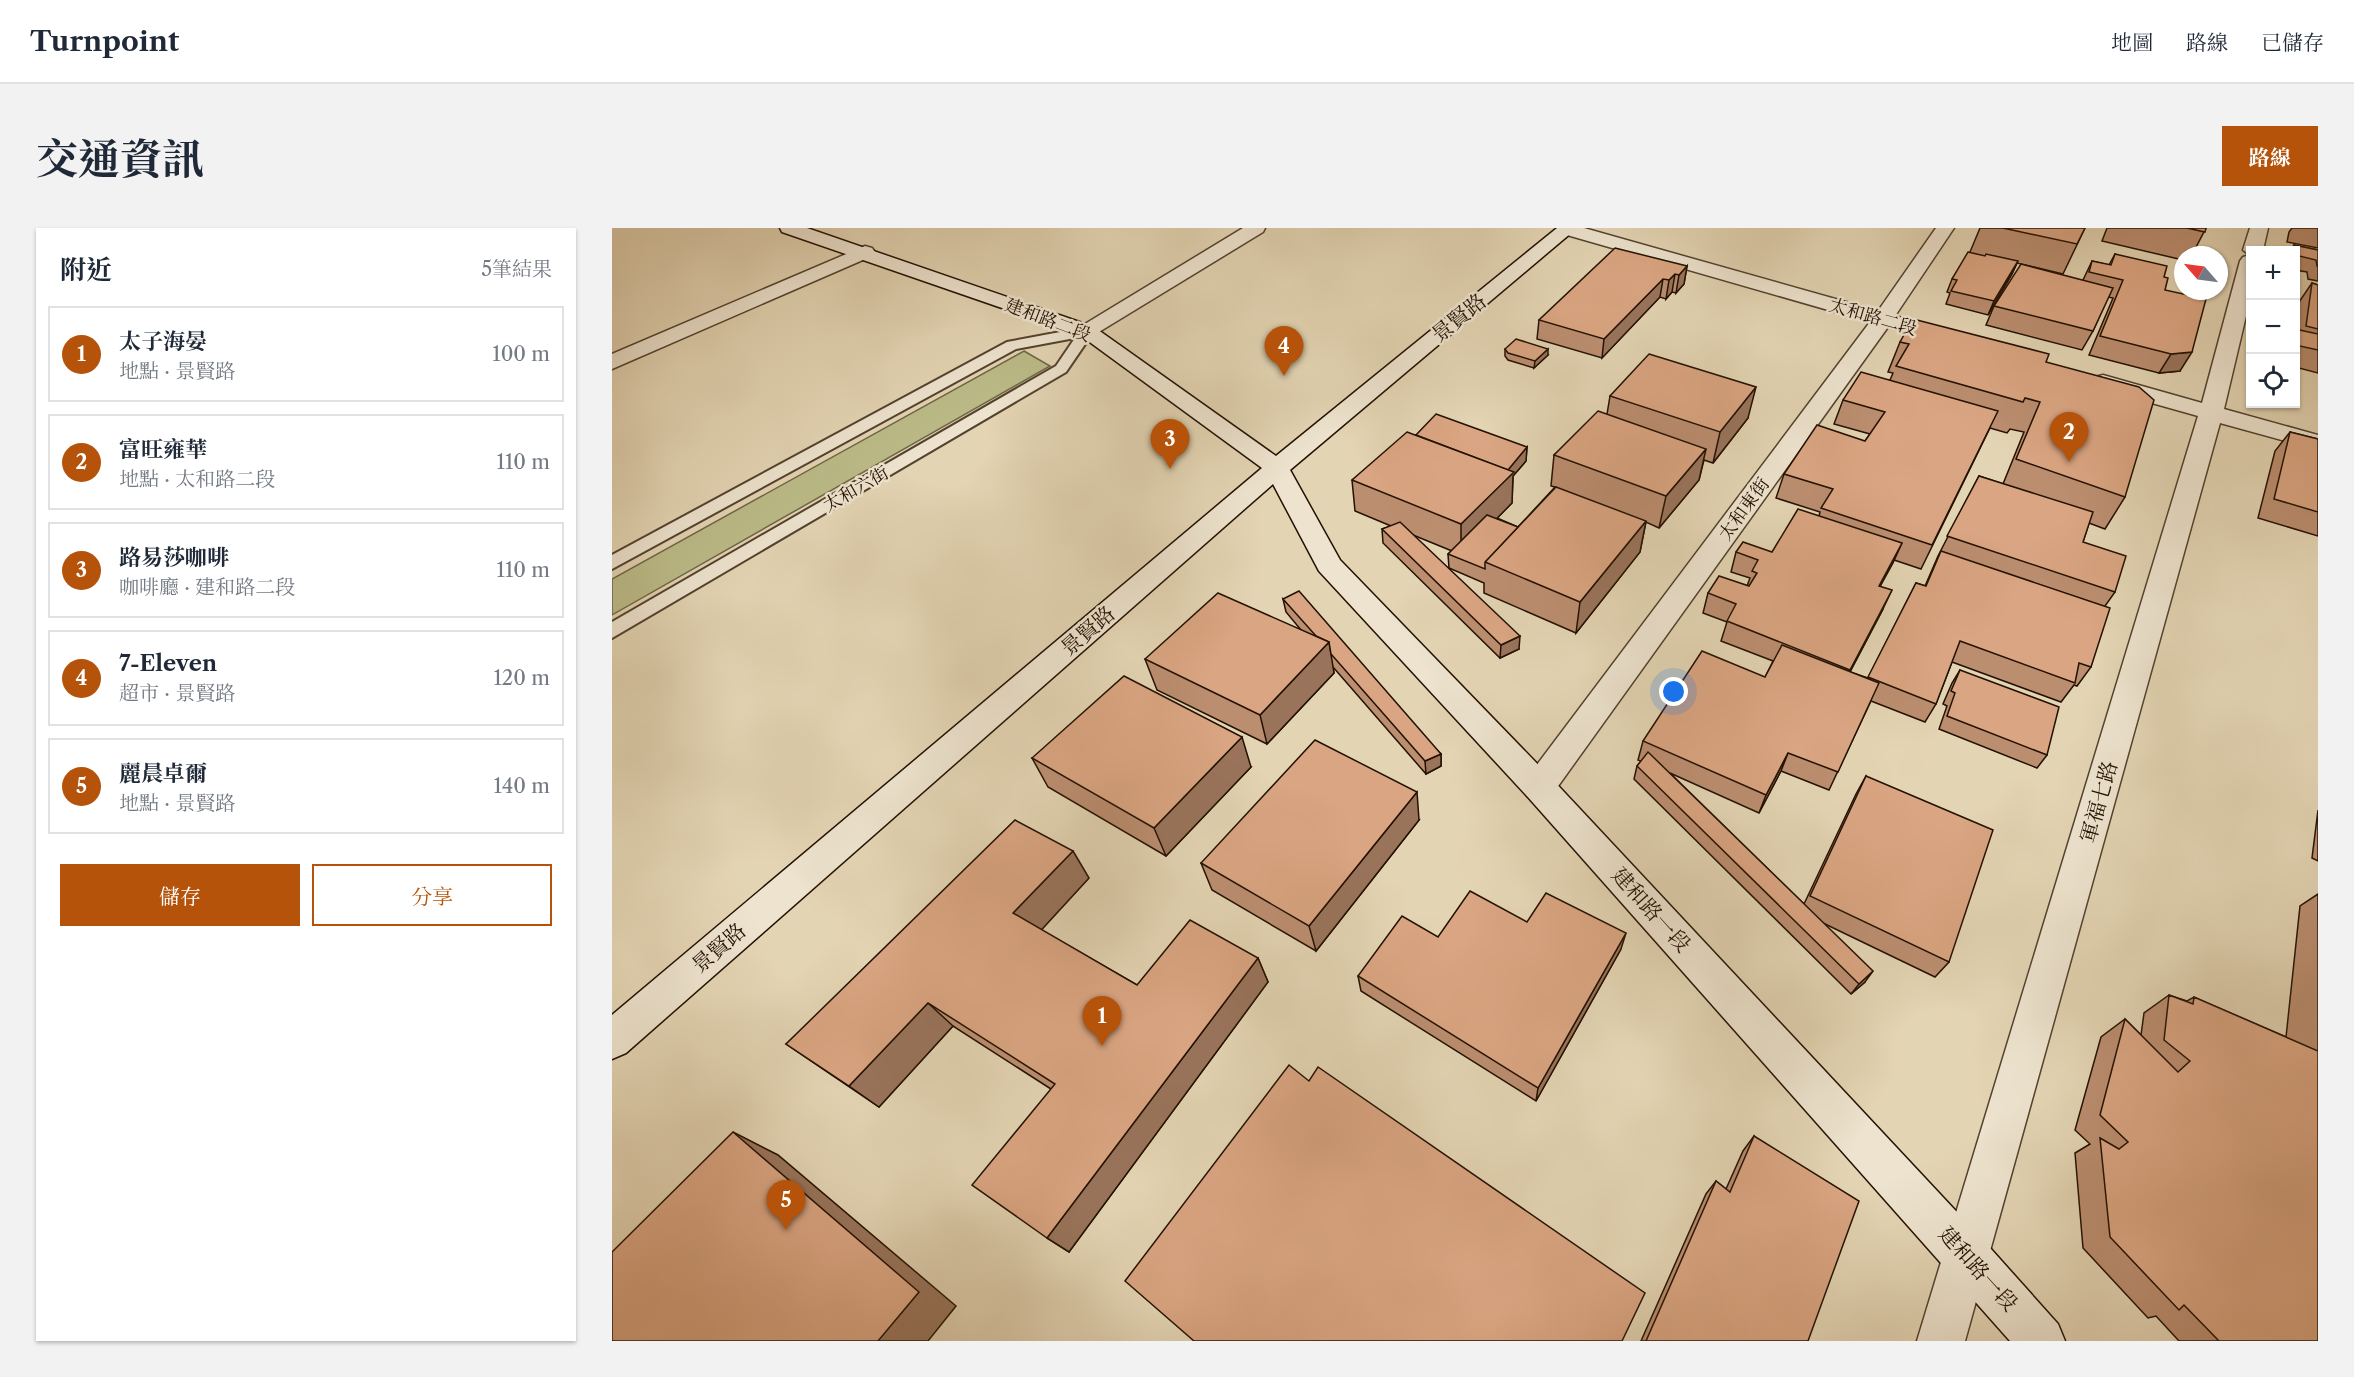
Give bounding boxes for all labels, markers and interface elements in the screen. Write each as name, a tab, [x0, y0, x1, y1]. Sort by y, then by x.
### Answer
text: Turnpoint	[30, 24, 179, 58]
text: 地圖	[2111, 30, 2153, 55]
text: 路線	[2186, 30, 2228, 55]
text: 已儲存	[2261, 30, 2324, 55]
button: 路線	[2222, 126, 2318, 186]
text: 交通資訊	[36, 133, 204, 185]
north arrow	[2174, 246, 2228, 300]
map controls	[2246, 246, 2300, 408]
button: +	[2246, 246, 2300, 300]
text: 附近	[60, 254, 112, 286]
text: 5筆結果	[481, 257, 552, 281]
street label: 景賢路	[1426, 288, 1491, 347]
street label: 建和路二段	[1002, 294, 1094, 346]
street label: 太和路二段	[1827, 294, 1919, 340]
button: −	[2246, 300, 2300, 354]
pin: 4	[1264, 326, 1304, 376]
text: 太子海晏	[119, 328, 207, 355]
text: 1	[77, 342, 86, 366]
text: 100 m	[492, 342, 550, 366]
button: locate	[2246, 354, 2300, 408]
text: 地點 · 景賢路	[119, 359, 235, 383]
pin: 2	[2050, 412, 2088, 462]
pin: 3	[1150, 420, 1190, 469]
text: 富旺雍華	[119, 436, 207, 463]
text: 2	[76, 450, 87, 474]
text: 110 m	[497, 450, 550, 474]
street label: 太和六街	[819, 461, 893, 517]
text: 地點 · 太和路二段	[119, 467, 275, 491]
street label: 太和東街	[1714, 473, 1774, 545]
text: 路易莎咖啡	[119, 544, 229, 571]
text: 3	[76, 558, 87, 582]
text: 110 m	[497, 558, 550, 582]
text: 咖啡廳 · 建和路二段	[119, 575, 295, 599]
street label: 景賢路	[1056, 601, 1120, 661]
text: 7-Eleven	[119, 650, 217, 677]
text: 4	[76, 666, 87, 690]
text: 120 m	[493, 666, 550, 690]
your location	[1659, 677, 1688, 706]
text: 超市 · 景賢路	[119, 681, 235, 705]
street label: 軍福七路	[2075, 758, 2122, 846]
text: 麗晨卓爾	[119, 760, 207, 787]
text: 5	[76, 774, 87, 798]
text: 140 m	[493, 774, 550, 798]
text: 地點 · 景賢路	[119, 791, 235, 815]
street label: 建和路一段	[1607, 862, 1696, 957]
button: 儲存	[60, 864, 300, 926]
button: 分享	[312, 864, 552, 926]
street label: 景賢路	[687, 918, 751, 978]
pin: 1	[1082, 996, 1122, 1046]
pin: 5	[766, 1180, 806, 1230]
street label: 建和路一段	[1934, 1221, 2023, 1316]

